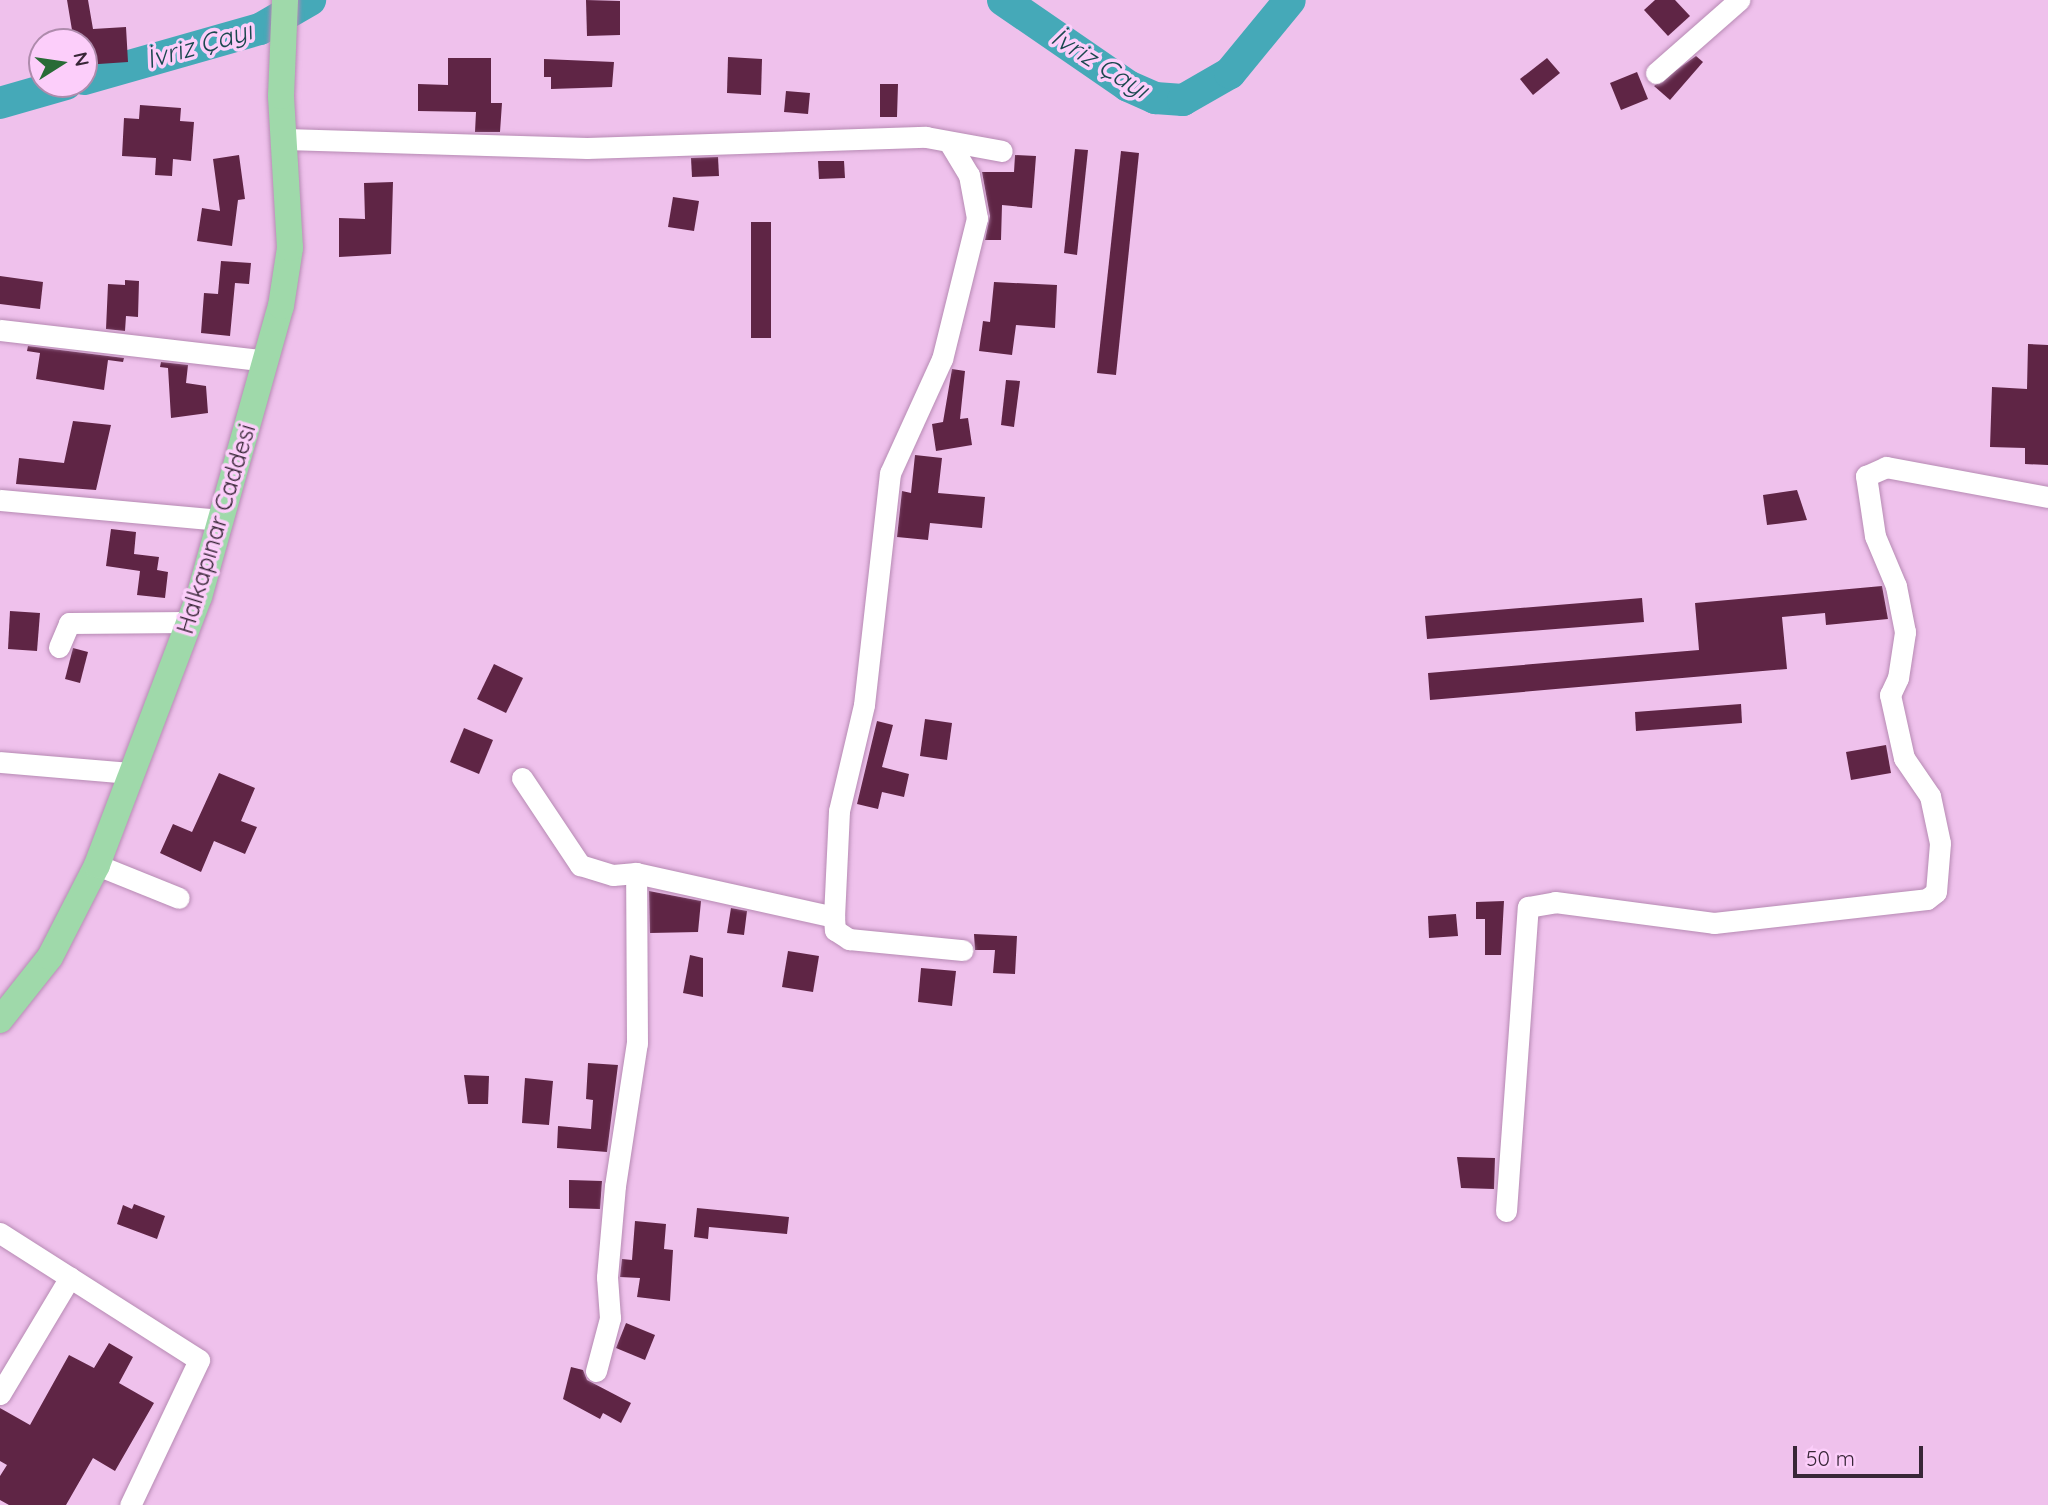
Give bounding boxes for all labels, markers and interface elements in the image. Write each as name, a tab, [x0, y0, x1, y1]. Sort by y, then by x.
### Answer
water label: İvriz Çayı	[143, 15, 255, 75]
water label: İvriz Çayı	[1046, 21, 1154, 105]
north arrow	[28, 28, 98, 98]
text: N	[68, 50, 95, 68]
street label: Halkapınar Caddesi	[170, 421, 262, 637]
scale bar	[1796, 1432, 1926, 1476]
text: 50 m	[1806, 1445, 1855, 1471]

